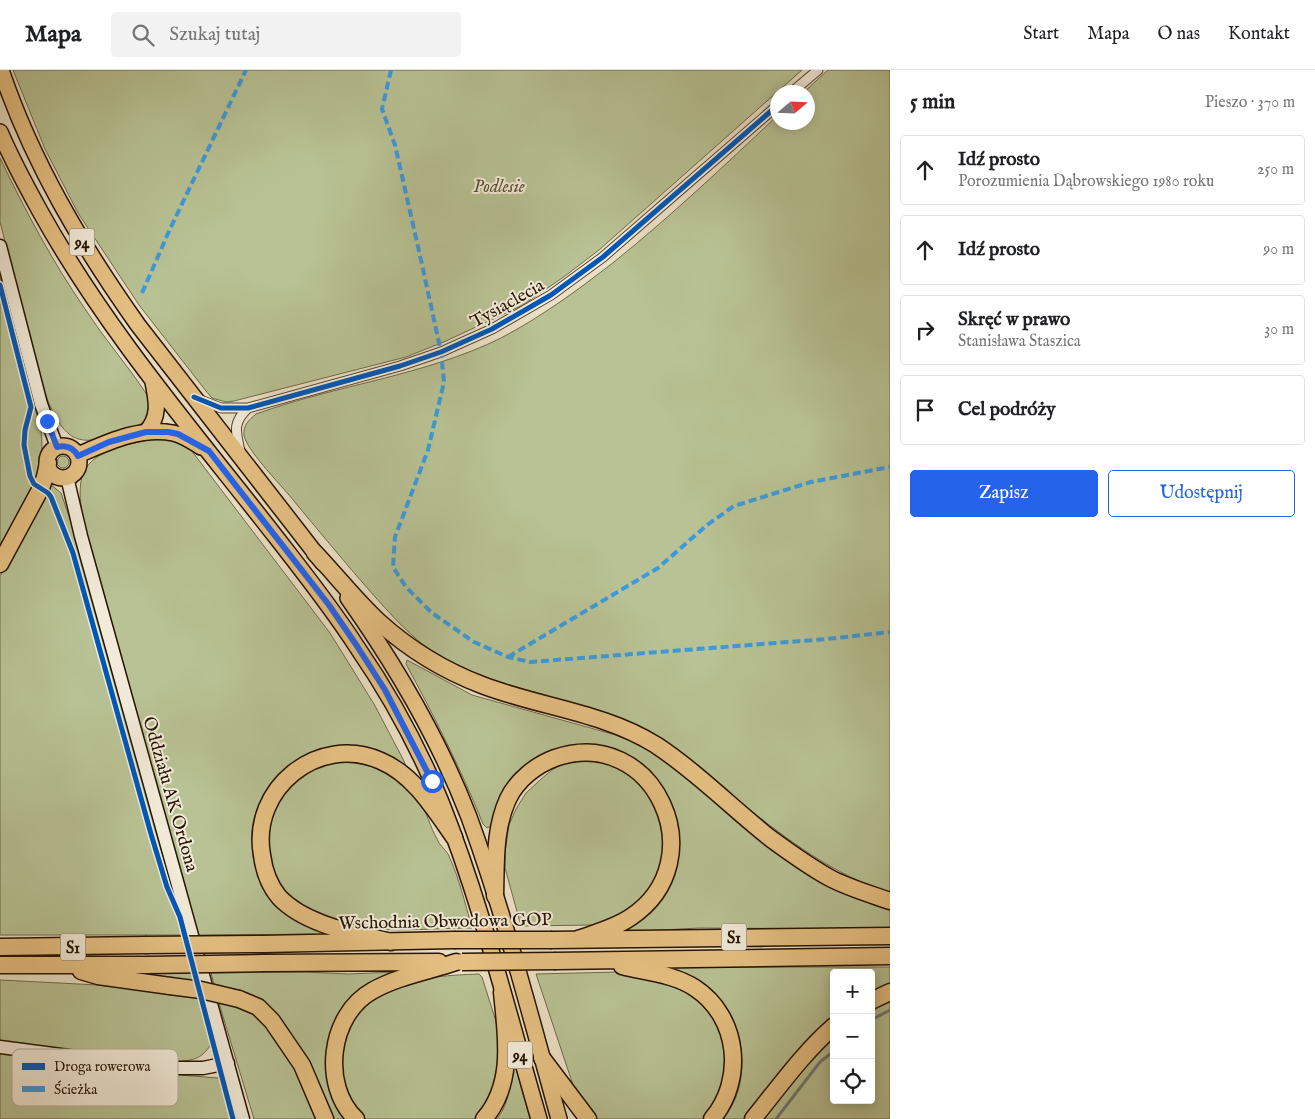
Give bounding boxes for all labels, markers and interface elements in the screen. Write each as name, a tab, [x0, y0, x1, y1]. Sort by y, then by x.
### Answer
search box	[111, 12, 461, 57]
text: Mapa	[25, 19, 81, 50]
icon: search	[129, 21, 157, 49]
text: Szukaj tutaj	[169, 23, 260, 47]
text: Start	[1023, 23, 1059, 46]
text: Mapa	[1087, 23, 1130, 46]
text: O nas	[1158, 23, 1200, 46]
text: Kontakt	[1228, 23, 1290, 46]
north arrow	[770, 85, 815, 130]
text: 5 min	[910, 89, 955, 116]
text: Pieszo · 370 m	[1205, 93, 1295, 113]
text: Idź prosto	[958, 148, 1040, 172]
icon: ahead	[911, 156, 939, 184]
text: 250 m	[1257, 160, 1294, 180]
text: Porozumienia Dąbrowskiego 1980 roku	[958, 172, 1214, 192]
park label: Podlesie	[473, 176, 525, 199]
road number: 94	[70, 228, 94, 256]
icon: ahead	[911, 236, 939, 264]
text: Idź prosto	[958, 238, 1040, 262]
text: 90 m	[1263, 240, 1294, 260]
street label: Tysiąclecia	[467, 274, 549, 334]
text: Skręć w prawo	[958, 308, 1070, 332]
icon: right	[911, 316, 939, 344]
text: 30 m	[1264, 320, 1294, 340]
text: Stanisława Staszica	[958, 332, 1081, 352]
icon: arrive	[911, 396, 939, 424]
text: Cel podróży	[958, 398, 1056, 422]
route end	[36, 410, 59, 433]
button: Zapisz	[910, 470, 1098, 517]
button: Udostępnij	[1108, 470, 1295, 517]
street label: Oddziału AK Ordona	[136, 714, 203, 875]
route start	[421, 770, 444, 793]
street label: Wschodnia Obwodowa GOP	[338, 909, 552, 936]
road number: S1	[722, 924, 746, 950]
road number: S1	[60, 934, 86, 960]
map controls	[830, 969, 875, 1104]
button: +	[830, 969, 875, 1014]
button: −	[830, 1014, 875, 1059]
road number: 94	[508, 1042, 532, 1068]
legend	[12, 1049, 178, 1106]
text: Droga rowerowa	[54, 1058, 151, 1076]
button: locate	[830, 1059, 875, 1104]
text: Ścieżka	[54, 1080, 98, 1099]

